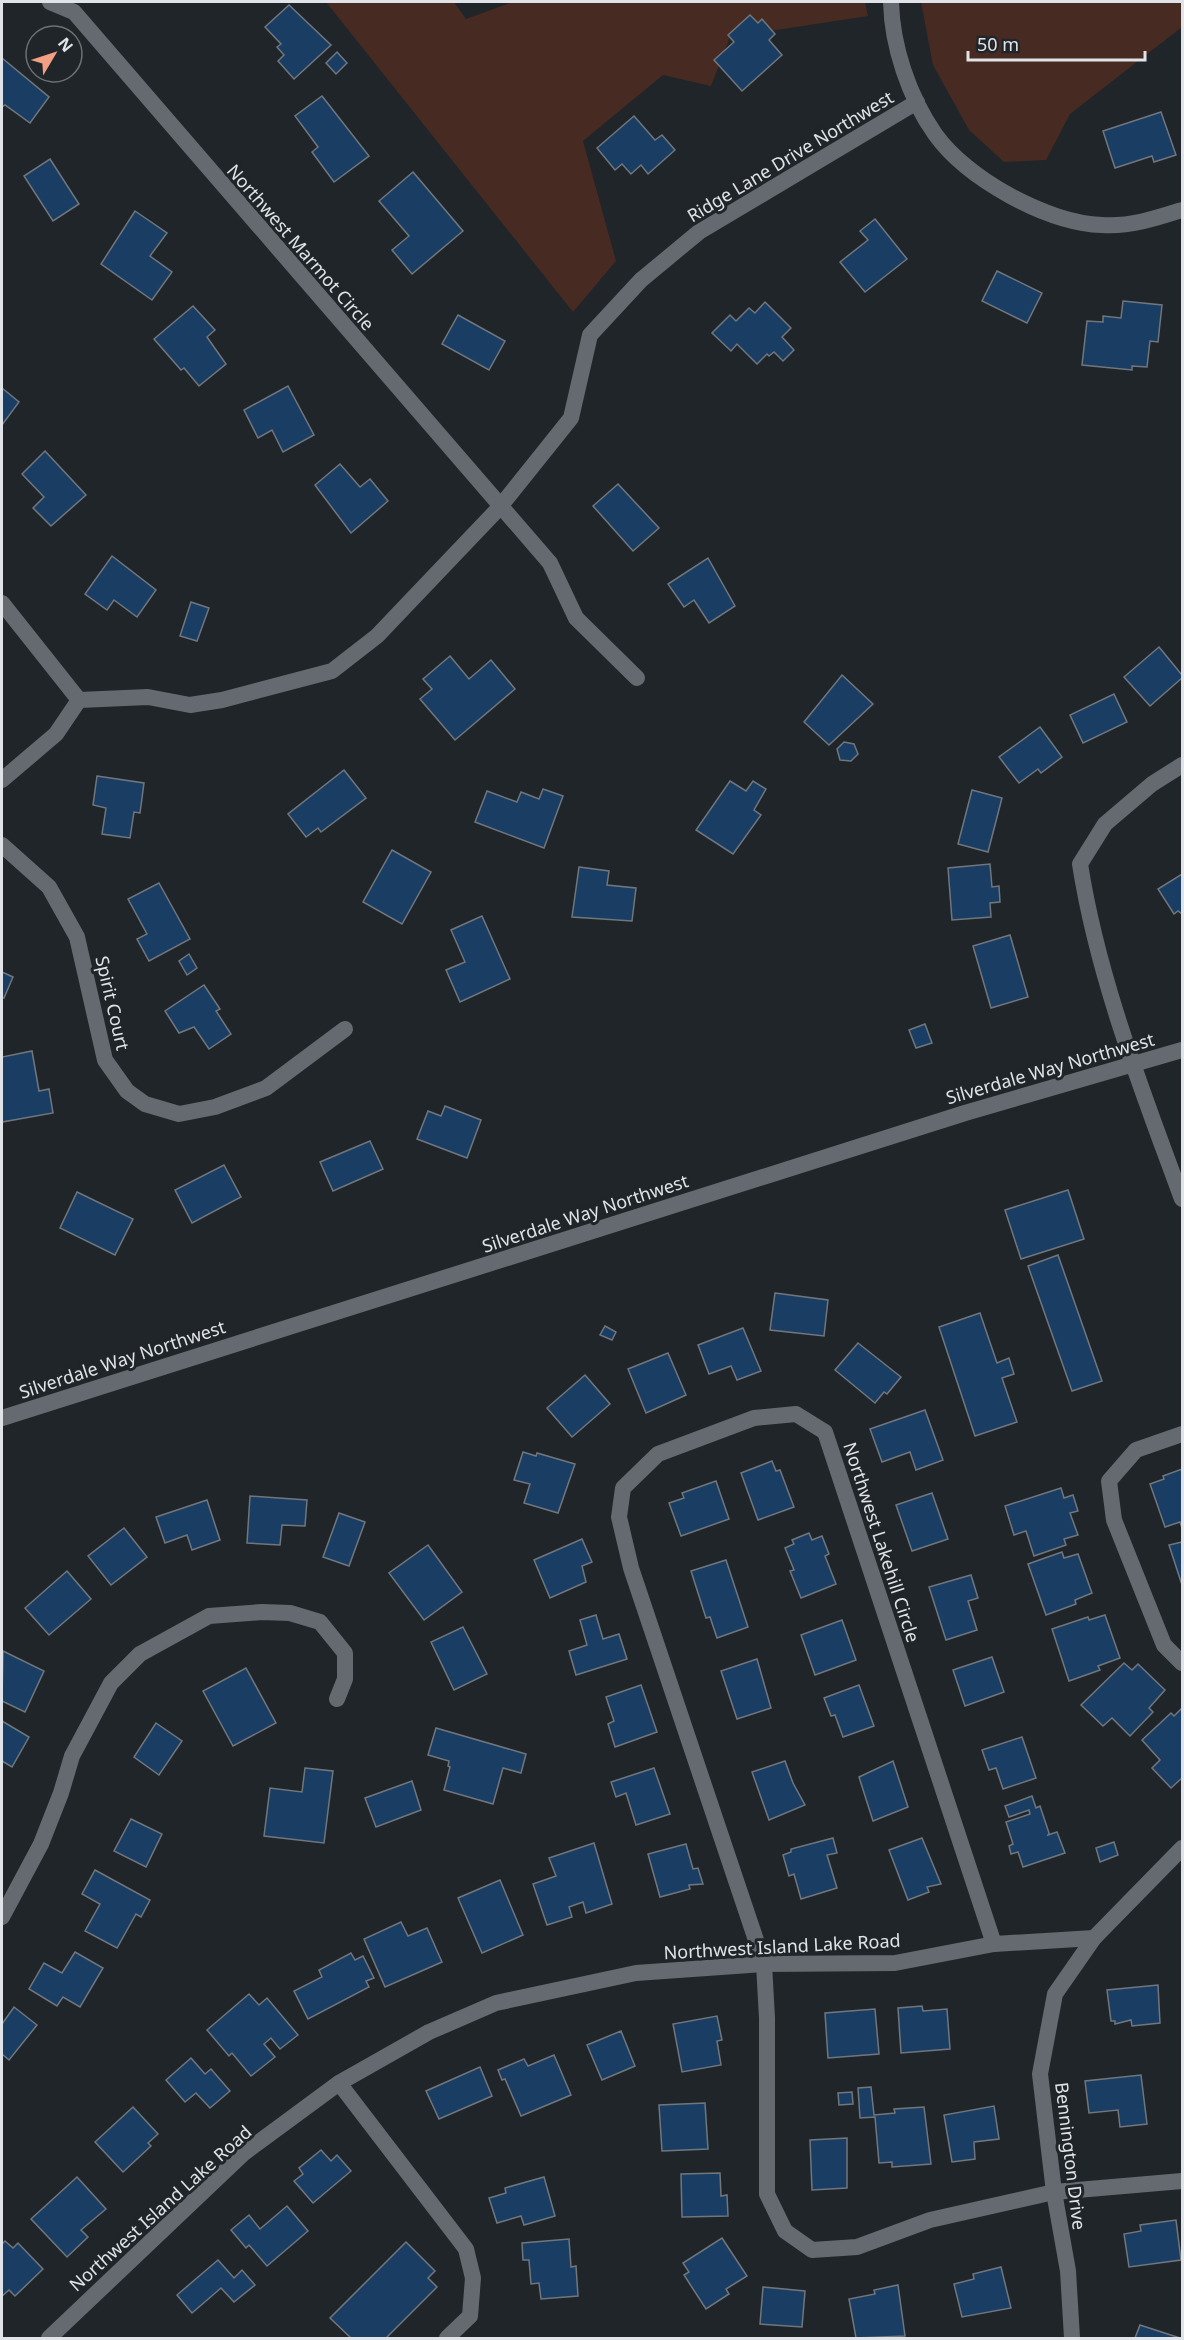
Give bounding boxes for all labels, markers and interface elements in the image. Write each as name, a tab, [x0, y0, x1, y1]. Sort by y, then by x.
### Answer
north arrow	[24, 24, 84, 84]
scale bar	[968, 24, 1145, 62]
text: 50 m	[977, 32, 1019, 56]
text: N	[53, 33, 78, 57]
street label: Ridge Lane Drive Northwest	[682, 85, 898, 227]
street label: Northwest Marmot Circle	[222, 159, 380, 335]
street label: Spirit Court	[90, 953, 136, 1053]
street label: Silverdale Way Northwest	[943, 1027, 1157, 1109]
street label: Silverdale Way Northwest	[479, 1168, 692, 1258]
street label: Silverdale Way Northwest	[16, 1314, 229, 1404]
street label: Northwest Lakehill Circle	[838, 1439, 926, 1645]
street label: Northwest Island Lake Road	[663, 1928, 901, 1964]
street label: Bennington Drive	[1050, 2081, 1092, 2231]
street label: Northwest Island Lake Road	[64, 2120, 256, 2296]

